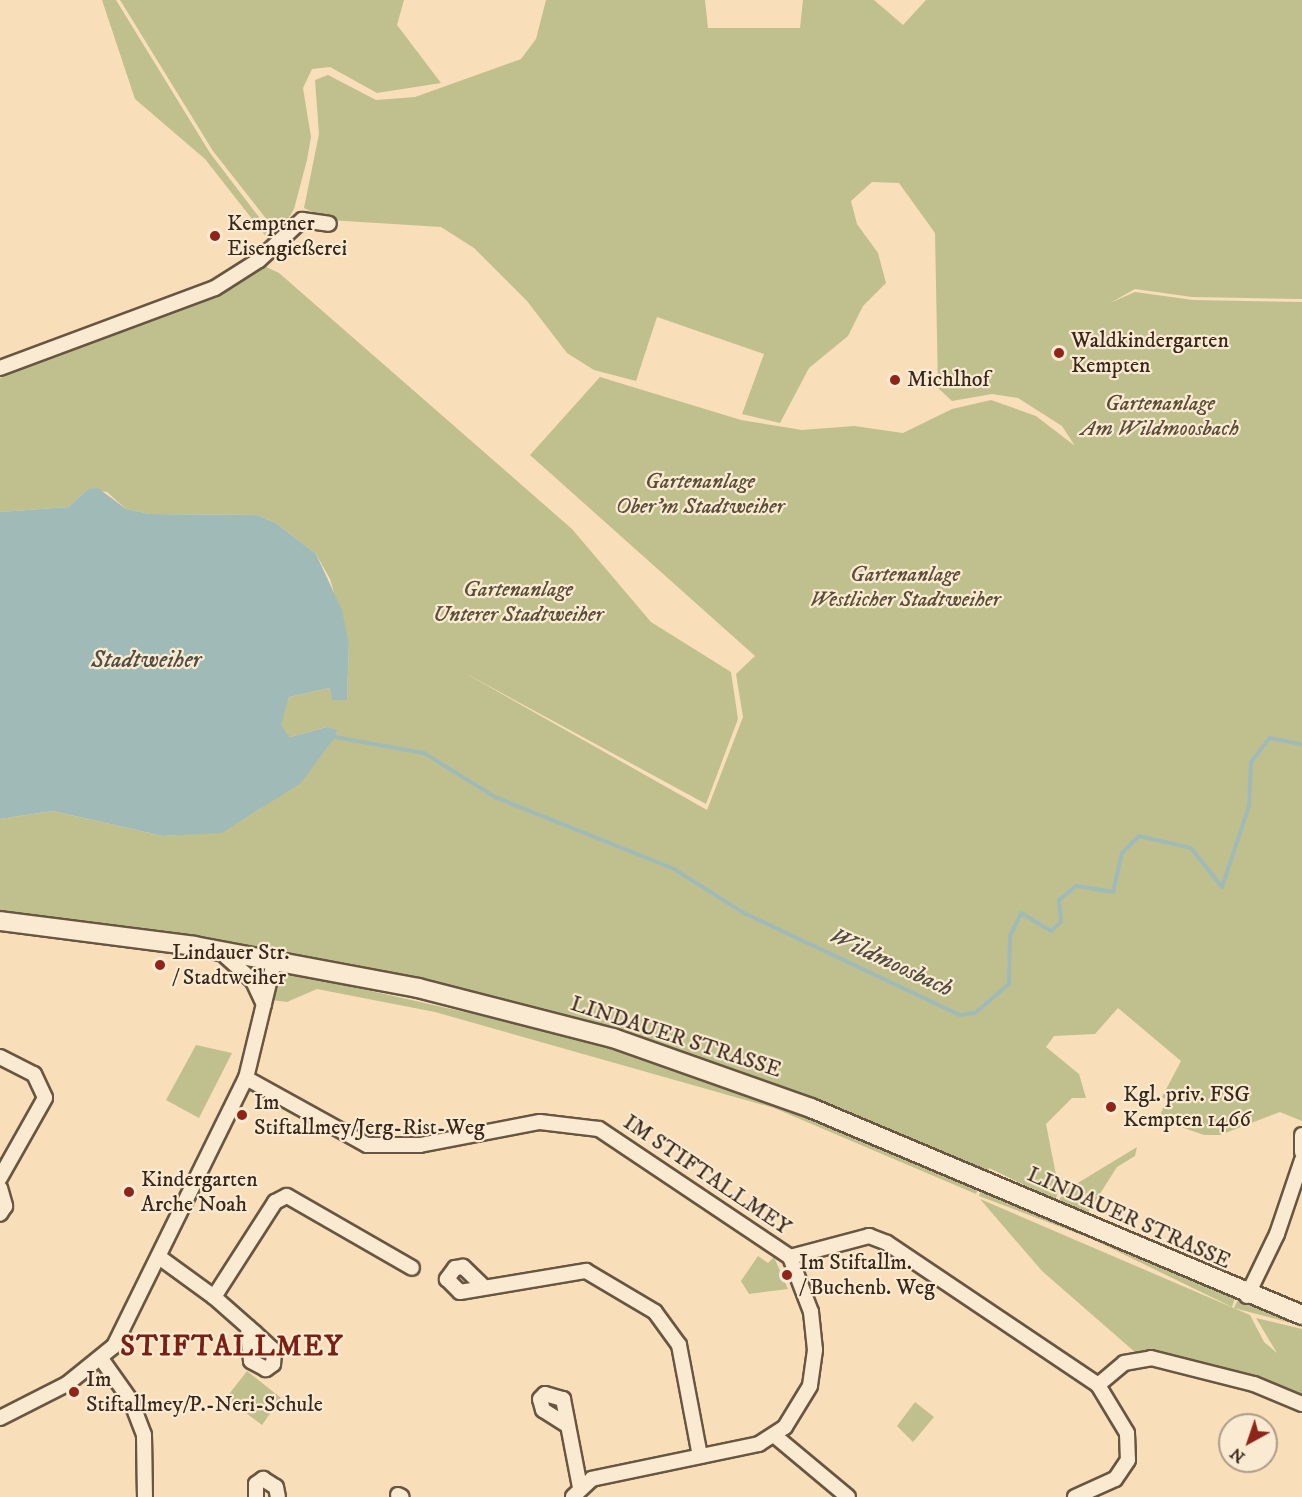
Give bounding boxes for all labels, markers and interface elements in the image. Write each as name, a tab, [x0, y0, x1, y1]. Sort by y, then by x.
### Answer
place label: Kemptner Eisengießerei	[227, 210, 347, 262]
marker: Kemptner Eisengießerei	[208, 229, 222, 243]
place label: Waldkindergarten Kempten	[1071, 327, 1229, 378]
marker: Waldkindergarten Kempten	[1052, 346, 1066, 360]
place label: Michlhof	[907, 367, 990, 393]
marker: Michlhof	[888, 373, 902, 387]
park label: Gartenanlage Am Wildmoosbach	[1081, 390, 1239, 442]
park label: Gartenanlage Ober'm Stadtweiher	[616, 468, 784, 520]
park label: Gartenanlage Westlicher Stadtweiher	[810, 561, 1000, 612]
park label: Gartenanlage Unterer Stadtweiher	[433, 576, 603, 628]
water label: Stadtweiher	[91, 647, 201, 675]
water label: Wildmoosbach	[825, 922, 957, 1004]
place label: Lindauer Str. / Stadtweiher	[172, 939, 290, 990]
marker: Lindauer Str. / Stadtweiher	[153, 958, 167, 972]
street label: LINDAUER STRASSE	[567, 990, 785, 1084]
place label: Kgl. priv. FSG Kempten 1466	[1123, 1081, 1251, 1132]
place label: Im Stiftallmey/Jerg-Rist-Weg	[254, 1089, 485, 1140]
marker: Kgl. priv. FSG Kempten 1466	[1104, 1100, 1118, 1114]
marker: Im Stiftallmey/Jerg-Rist-Weg	[235, 1108, 249, 1122]
street label: IM STIFTALLMEY	[618, 1109, 796, 1241]
street label: LINDAUER STRASSE	[1023, 1161, 1235, 1275]
place label: Kindergarten Arche Noah	[141, 1166, 258, 1218]
marker: Kindergarten Arche Noah	[122, 1185, 136, 1199]
place label: Im Stiftallm. / Buchenb. Weg	[799, 1249, 935, 1300]
marker: Im Stiftallm. / Buchenb. Weg	[780, 1268, 794, 1282]
district label: STIFTALLMEY	[120, 1330, 344, 1364]
place label: Im Stiftallmey/P.-Neri-Schule	[86, 1366, 323, 1418]
marker: Im Stiftallmey/P.-Neri-Schule	[67, 1385, 81, 1399]
north arrow	[1218, 1413, 1278, 1473]
text: N	[1226, 1443, 1249, 1467]

